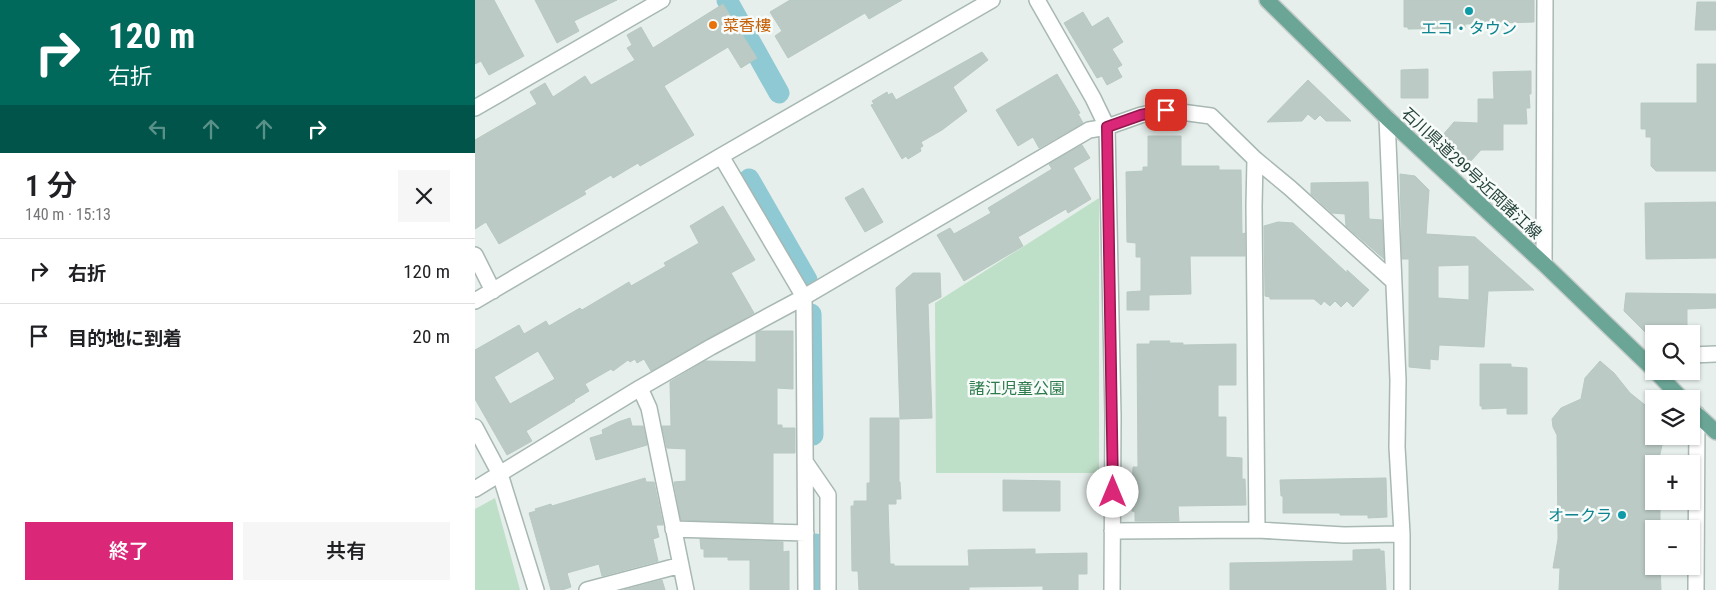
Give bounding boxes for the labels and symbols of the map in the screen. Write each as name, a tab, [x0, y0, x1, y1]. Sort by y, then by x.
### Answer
marker: エコ・タウン	[1463, 5, 1475, 17]
place label: 菜香樓	[723, 16, 771, 35]
marker: 菜香樓	[707, 19, 719, 31]
place label: エコ・タウン	[1421, 19, 1517, 38]
pin	[1145, 89, 1187, 131]
street label: 石川県道299号近岡諸江線	[1398, 104, 1545, 243]
park label: 諸江児童公園	[969, 379, 1065, 398]
position arrow	[1086, 465, 1138, 517]
place label: オークラ	[1548, 506, 1612, 525]
marker: オークラ	[1616, 509, 1628, 521]

